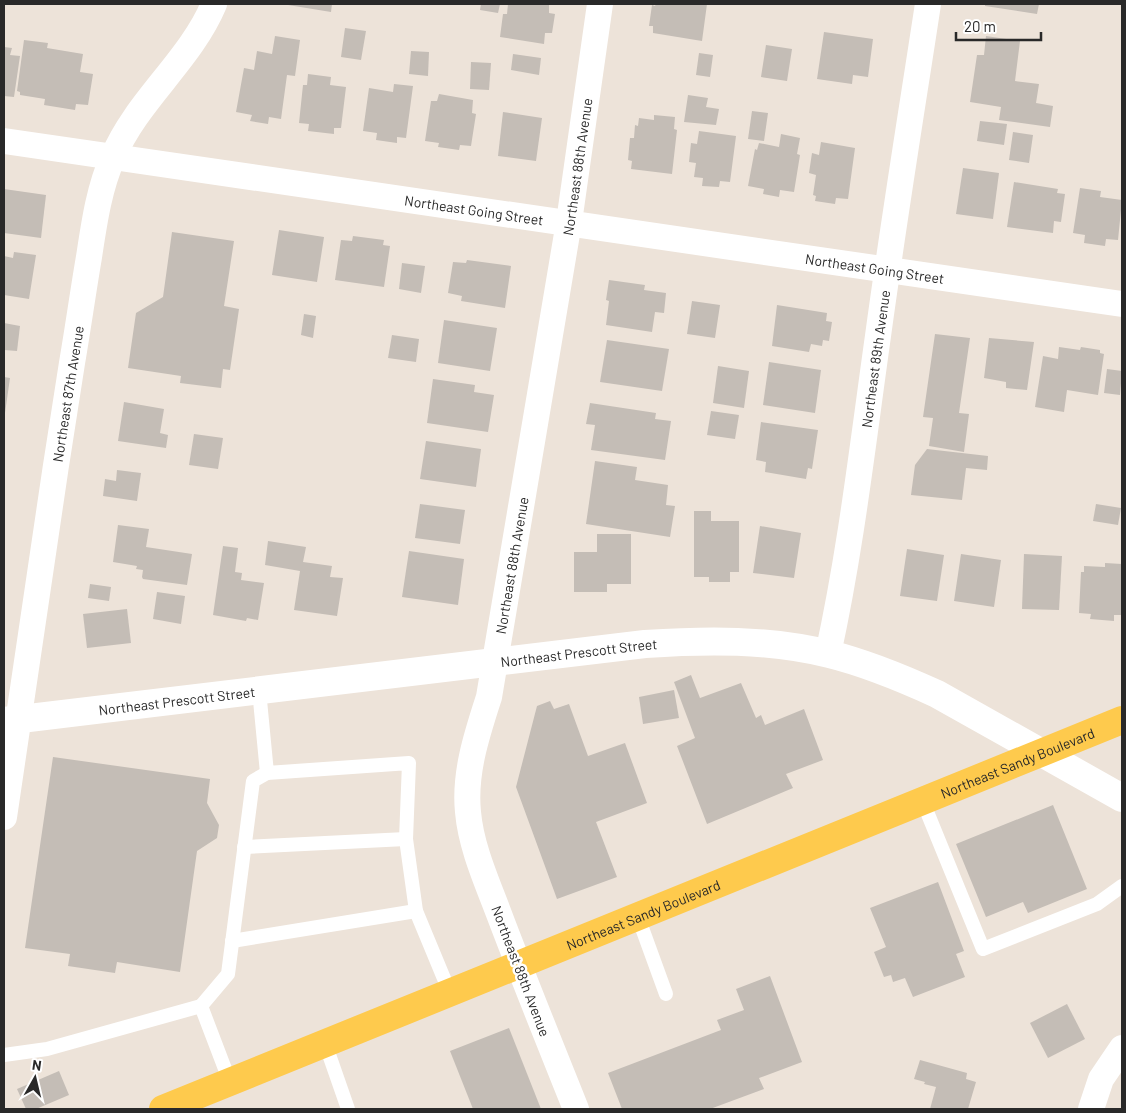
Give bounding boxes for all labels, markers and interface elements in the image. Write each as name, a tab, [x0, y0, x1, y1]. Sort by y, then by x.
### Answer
scale bar	[956, 10, 1041, 42]
text: 20 m	[964, 17, 996, 35]
street label: Northeast 88th Avenue	[558, 97, 595, 237]
street label: Northeast Going Street	[403, 191, 545, 228]
street label: Northeast Going Street	[804, 249, 945, 286]
street label: Northeast 89th Avenue	[857, 289, 893, 429]
street label: Northeast 87th Avenue	[48, 324, 86, 463]
street label: Northeast 88th Avenue	[491, 495, 531, 635]
street label: Northeast Prescott Street	[500, 635, 658, 670]
street label: Northeast Prescott Street	[97, 682, 256, 718]
street label: Northeast Sandy Boulevard	[938, 724, 1097, 801]
street label: Northeast Sandy Boulevard	[564, 875, 723, 953]
street label: Northeast 88th Avenue	[488, 903, 554, 1039]
north arrow	[10, 1053, 60, 1103]
text: N	[31, 1056, 43, 1074]

